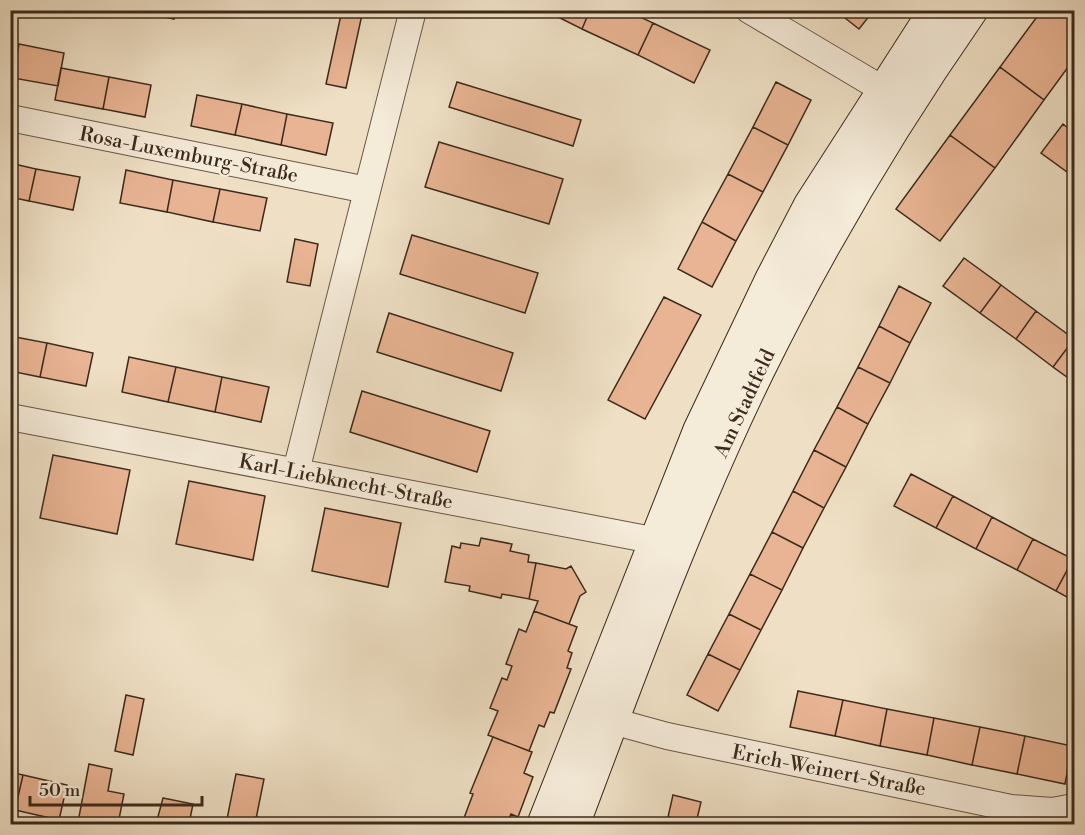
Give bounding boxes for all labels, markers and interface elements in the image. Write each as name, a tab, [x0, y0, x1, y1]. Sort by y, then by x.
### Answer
street label: Rosa-Luxemburg-Straße	[77, 122, 300, 189]
street label: Am Stadtfeld	[709, 345, 782, 463]
street label: Karl-Liebknecht-Straße	[237, 449, 455, 515]
street label: Erich-Weinert-Straße	[730, 740, 928, 803]
scale bar	[30, 769, 202, 807]
text: 50 m	[39, 779, 81, 802]

